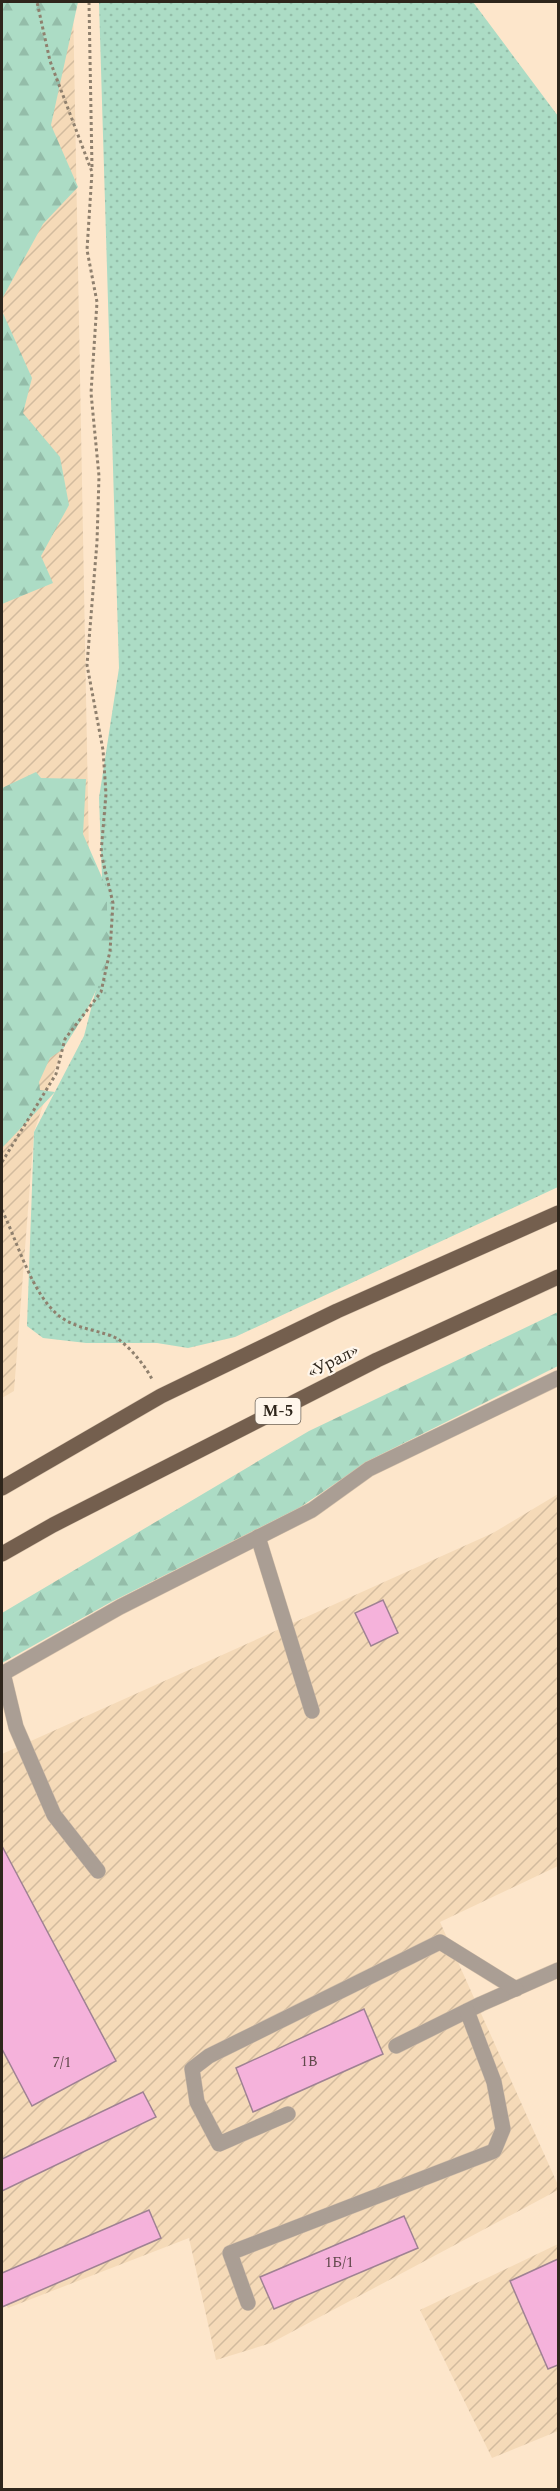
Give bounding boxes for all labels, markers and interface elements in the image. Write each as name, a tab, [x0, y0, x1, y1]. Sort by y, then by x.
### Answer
street label: «Урал»	[303, 1337, 364, 1385]
road number: М-5	[256, 1398, 300, 1424]
house number: 1В	[300, 2050, 318, 2073]
house number: 7/1	[53, 2051, 71, 2074]
house number: 1Б/1	[325, 2251, 353, 2274]

